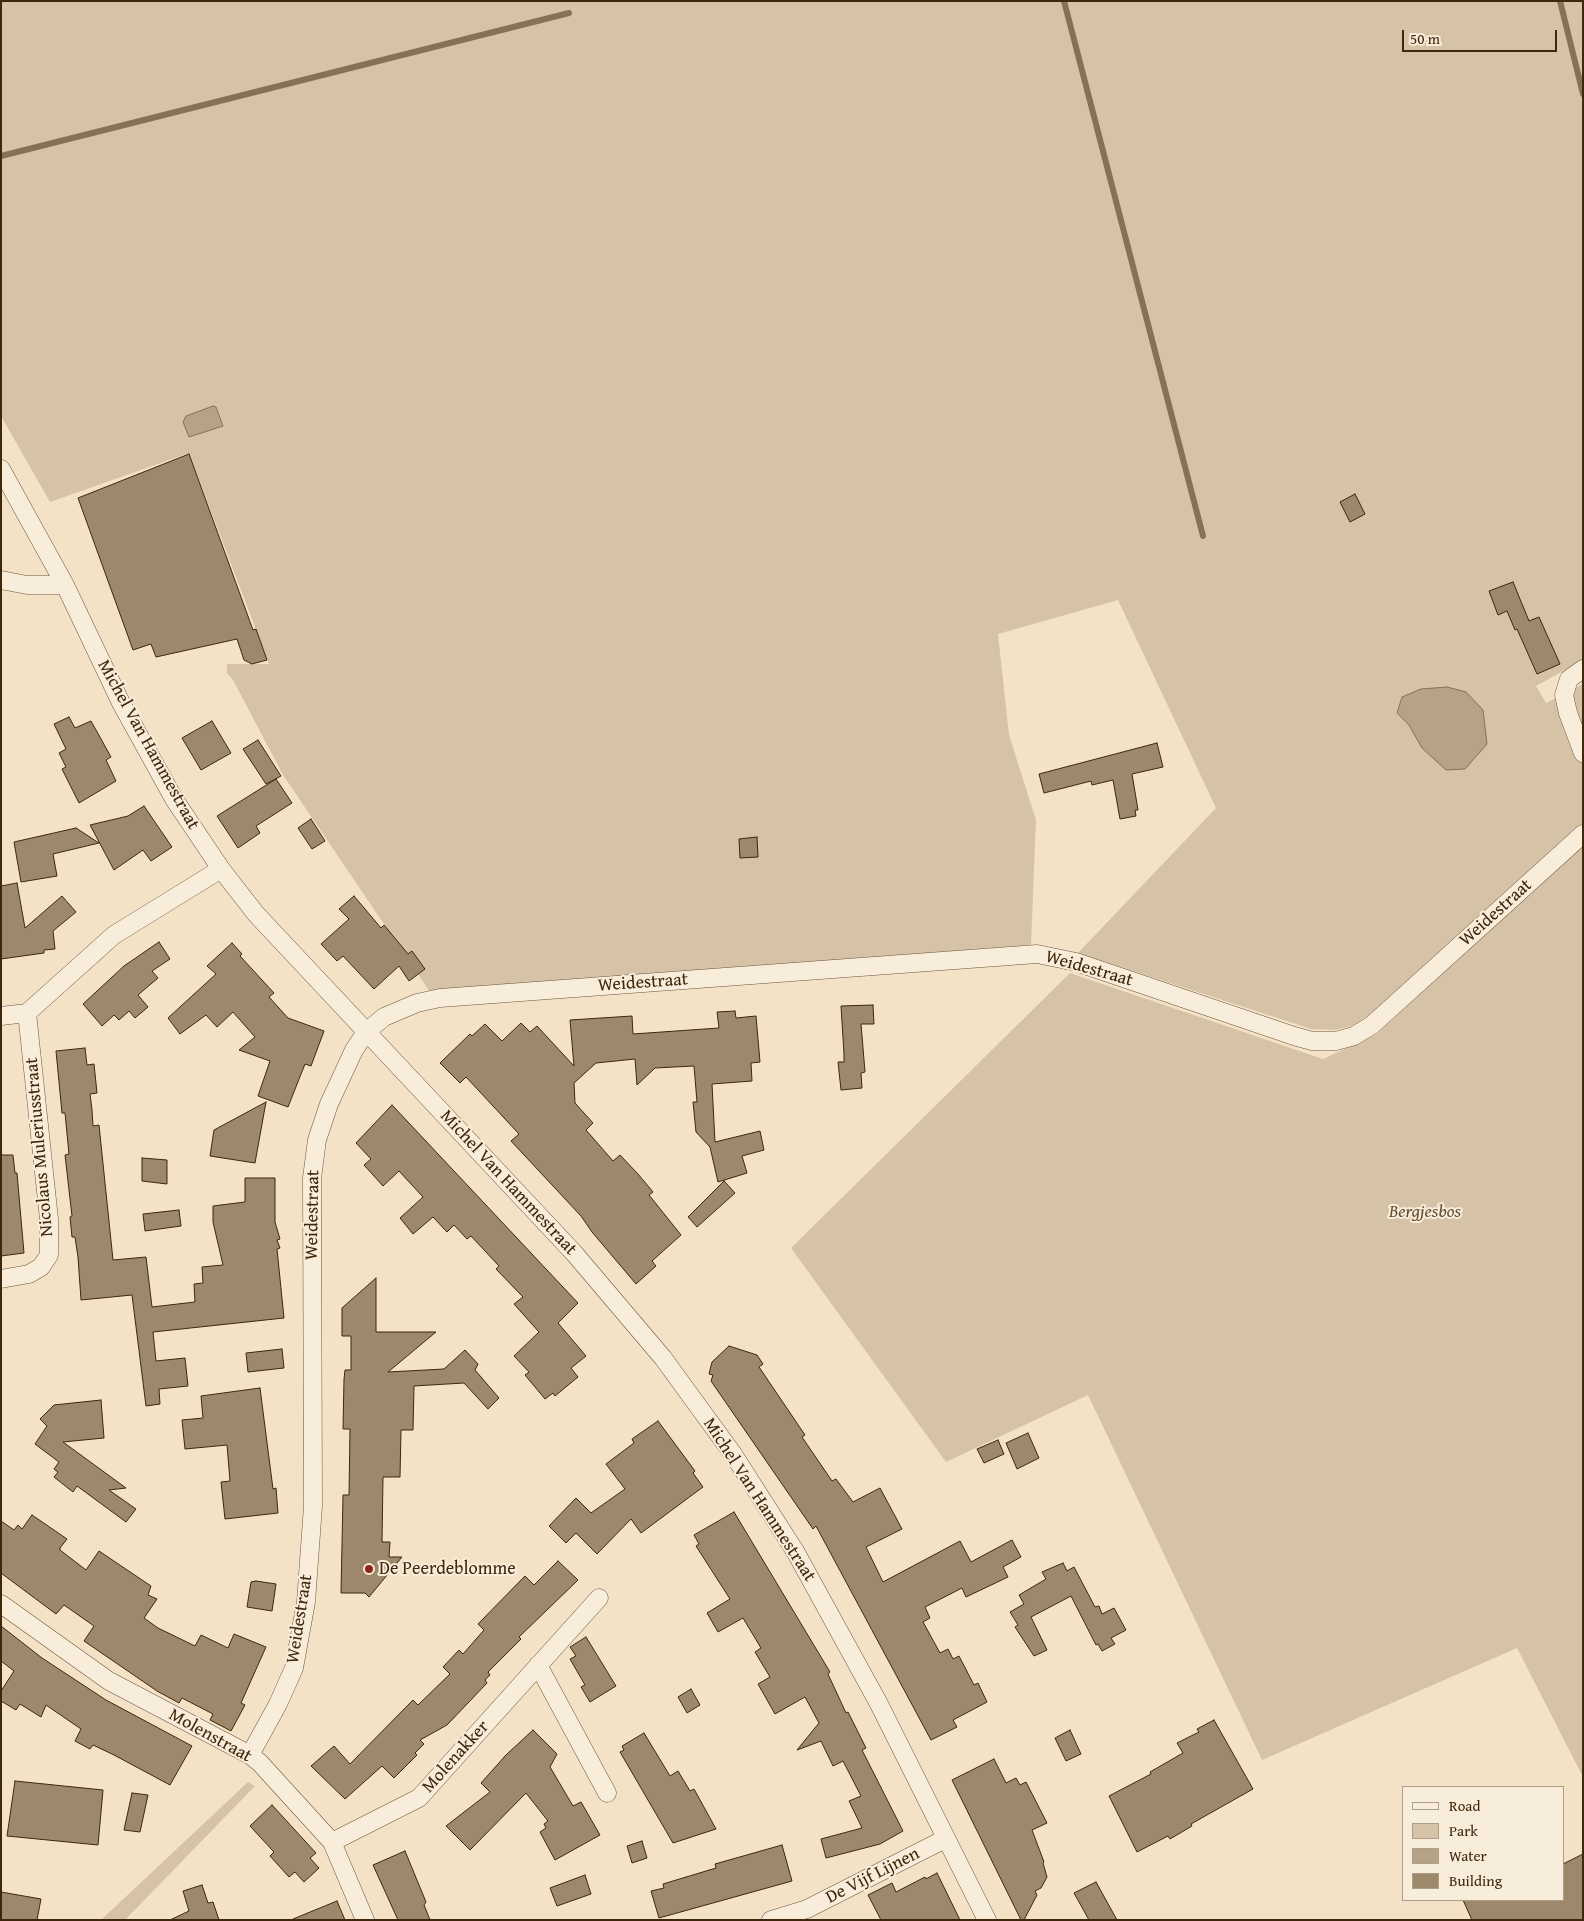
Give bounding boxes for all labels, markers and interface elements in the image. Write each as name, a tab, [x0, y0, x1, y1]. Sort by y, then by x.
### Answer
scale bar	[1404, 20, 1559, 52]
text: 50 m	[1410, 28, 1440, 49]
street label: Michel Van Hammestraat	[92, 656, 204, 834]
street label: Weidestraat	[1455, 875, 1537, 951]
street label: Weidestraat	[1043, 946, 1135, 992]
street label: Weidestraat	[597, 969, 689, 997]
street label: Nicolaus Muleriusstraat	[21, 1056, 59, 1238]
street label: Michel Van Hammestraat	[435, 1106, 581, 1260]
street label: Weidestraat	[301, 1170, 325, 1260]
park label: Bergjesbos	[1389, 1201, 1461, 1223]
street label: Michel Van Hammestraat	[698, 1414, 820, 1586]
place label: De Peerdeblomme	[379, 1558, 516, 1580]
marker: De Peerdeblomme	[363, 1563, 375, 1575]
street label: Weidestraat	[282, 1573, 318, 1665]
street label: Molenstraat	[165, 1704, 255, 1768]
street label: Molenakker	[418, 1716, 494, 1798]
legend	[1402, 1786, 1564, 1901]
text: Road	[1449, 1795, 1480, 1816]
text: Park	[1449, 1820, 1478, 1841]
street label: De Vijf Lijnen	[823, 1843, 923, 1909]
text: Water	[1449, 1845, 1487, 1866]
text: Building	[1449, 1870, 1502, 1891]

